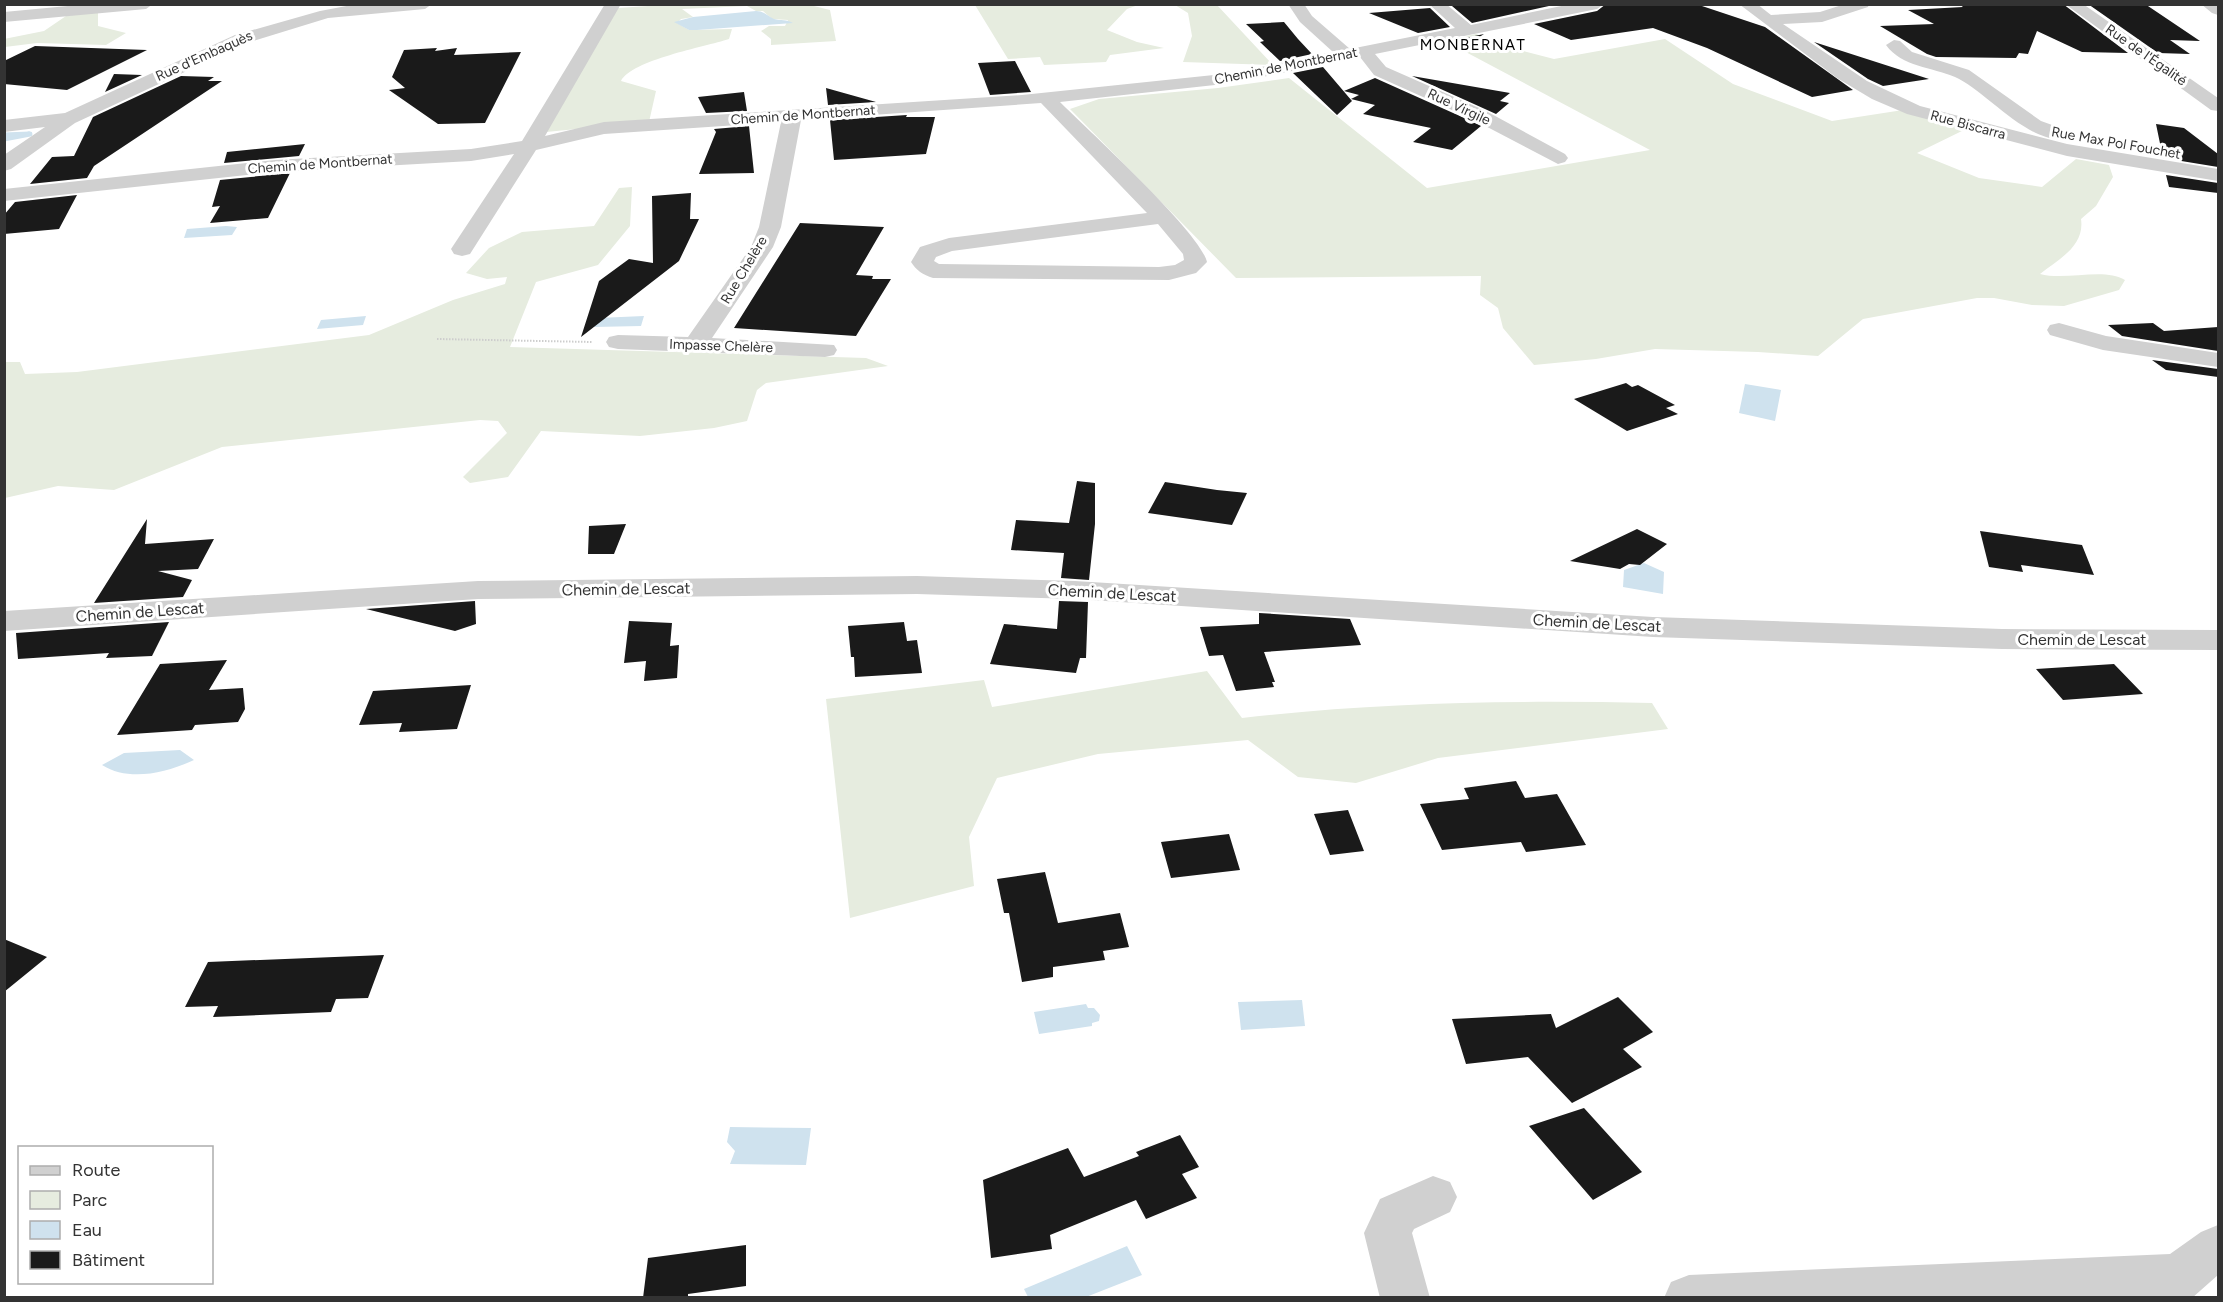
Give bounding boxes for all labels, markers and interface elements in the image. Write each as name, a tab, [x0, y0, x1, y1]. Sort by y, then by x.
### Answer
street label: Rue de l'Égalité	[2102, 21, 2190, 90]
street label: Rue d'Embaquès	[153, 27, 255, 85]
district label: MONBERNAT	[1420, 36, 1526, 54]
street label: Chemin de Montbernat	[1213, 44, 1359, 88]
street label: Rue Virgile	[1425, 85, 1494, 129]
street label: Chemin de Montbernat	[730, 101, 876, 129]
street label: Rue Biscarra	[1928, 107, 2008, 143]
street label: Rue Max Pol Fouchet	[2050, 123, 2182, 163]
street label: Chemin de Montbernat	[247, 150, 393, 178]
street label: Rue Chelère	[717, 233, 771, 307]
street label: Impasse Chelère	[669, 336, 774, 356]
street label: Chemin de Lescat	[561, 578, 691, 600]
street label: Chemin de Lescat	[1047, 580, 1177, 606]
street label: Chemin de Lescat	[75, 598, 205, 626]
street label: Chemin de Lescat	[1532, 610, 1662, 636]
street label: Chemin de Lescat	[2018, 630, 2146, 649]
legend	[18, 1146, 213, 1284]
text: Route	[72, 1159, 121, 1181]
text: Parc	[72, 1189, 108, 1211]
text: Eau	[72, 1219, 102, 1241]
text: Bâtiment	[72, 1249, 145, 1271]

